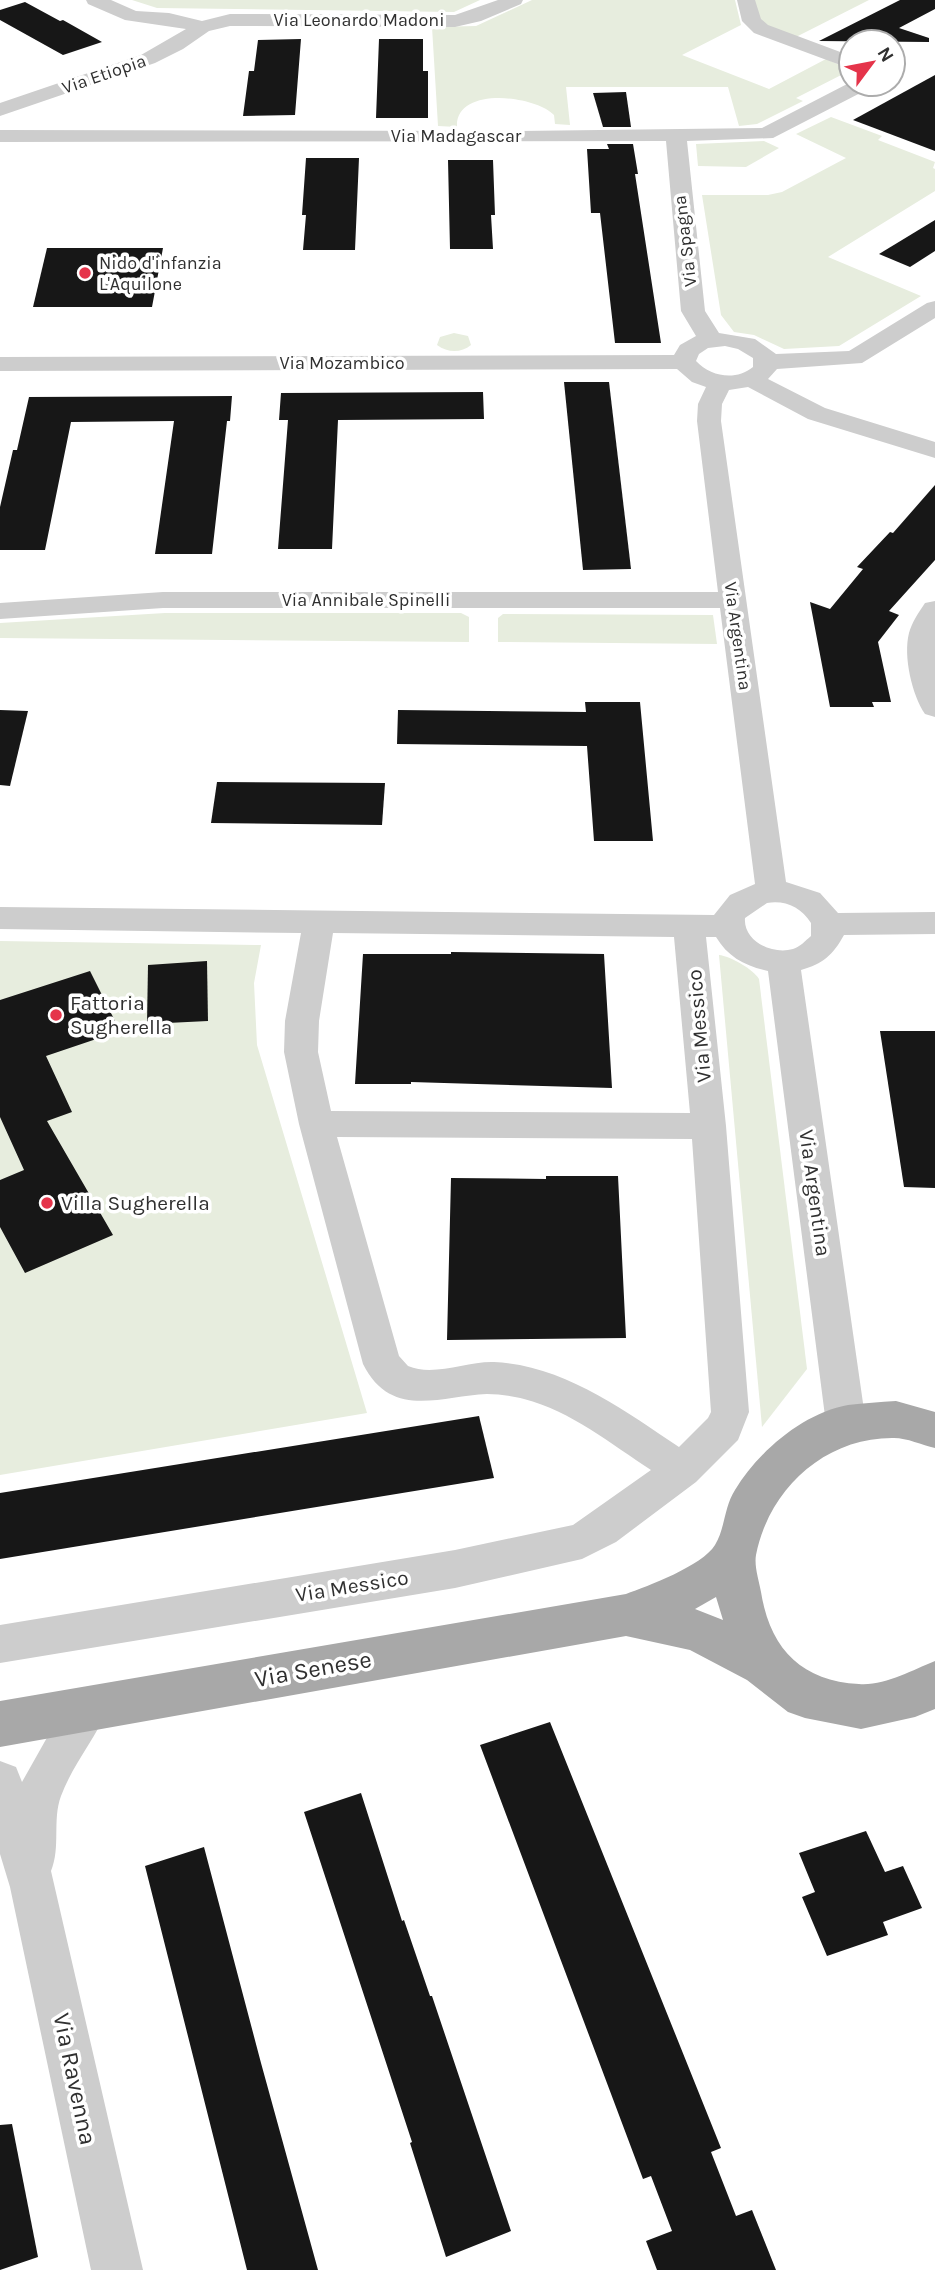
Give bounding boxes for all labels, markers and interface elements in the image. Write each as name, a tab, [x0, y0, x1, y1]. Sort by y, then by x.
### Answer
street label: Via Leonardo Madoni	[273, 9, 445, 31]
north arrow	[837, 28, 907, 98]
text: N	[873, 43, 899, 66]
street label: Via Etiopia	[59, 49, 149, 99]
street label: Via Madagascar	[391, 125, 522, 147]
street label: Via Spagna	[668, 194, 702, 288]
place label: Nido d'infanzia L'Aquilone	[99, 252, 222, 295]
marker: Nido d'infanzia L'Aquilone	[77, 265, 93, 281]
street label: Via Mozambico	[279, 352, 405, 374]
street label: Via Argentina	[719, 580, 757, 692]
street label: Via Annibale Spinelli	[282, 589, 450, 611]
street label: Via Messico	[682, 968, 716, 1084]
place label: Fattoria Sugherella	[70, 991, 172, 1039]
marker: Fattoria Sugherella	[48, 1007, 64, 1023]
street label: Via Argentina	[794, 1128, 836, 1258]
place label: Villa Sugherella	[61, 1191, 210, 1215]
marker: Villa Sugherella	[39, 1195, 55, 1211]
street label: Via Messico	[294, 1565, 410, 1607]
street label: Via Senese	[252, 1645, 374, 1693]
street label: Via Ravenna	[47, 2011, 103, 2147]

